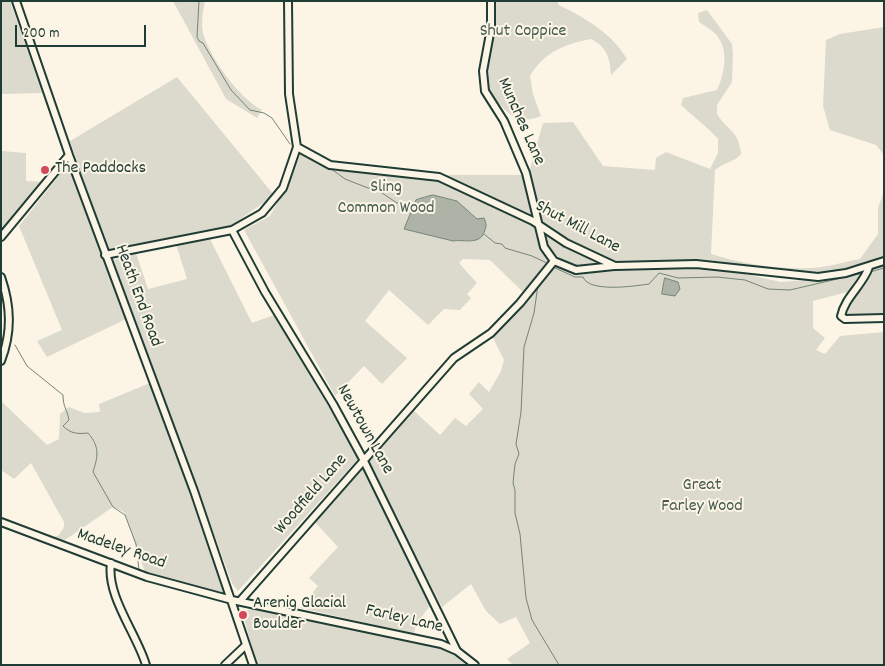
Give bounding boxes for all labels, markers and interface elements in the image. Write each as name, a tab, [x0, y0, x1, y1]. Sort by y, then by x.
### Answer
scale bar	[18, 15, 149, 47]
park label: Shut Coppice	[480, 22, 566, 44]
text: 200 m	[23, 23, 60, 45]
street label: Munches Lane	[491, 75, 549, 169]
place label: The Paddocks	[55, 159, 146, 181]
marker: The Paddocks	[39, 164, 51, 176]
park label: Sling Common Wood	[338, 178, 434, 220]
street label: Shut Mill Lane	[531, 197, 623, 259]
street label: Heath End Road	[109, 242, 165, 350]
street label: Newtown Lane	[331, 381, 397, 479]
street label: Woodfield Lane	[271, 450, 353, 540]
park label: Great Farley Wood	[661, 476, 743, 518]
street label: Madeley Road	[74, 525, 168, 575]
place label: Arenig Glacial Boulder	[253, 594, 346, 636]
street label: Farley Lane	[363, 601, 445, 639]
marker: Arenig Glacial Boulder	[237, 609, 249, 621]

